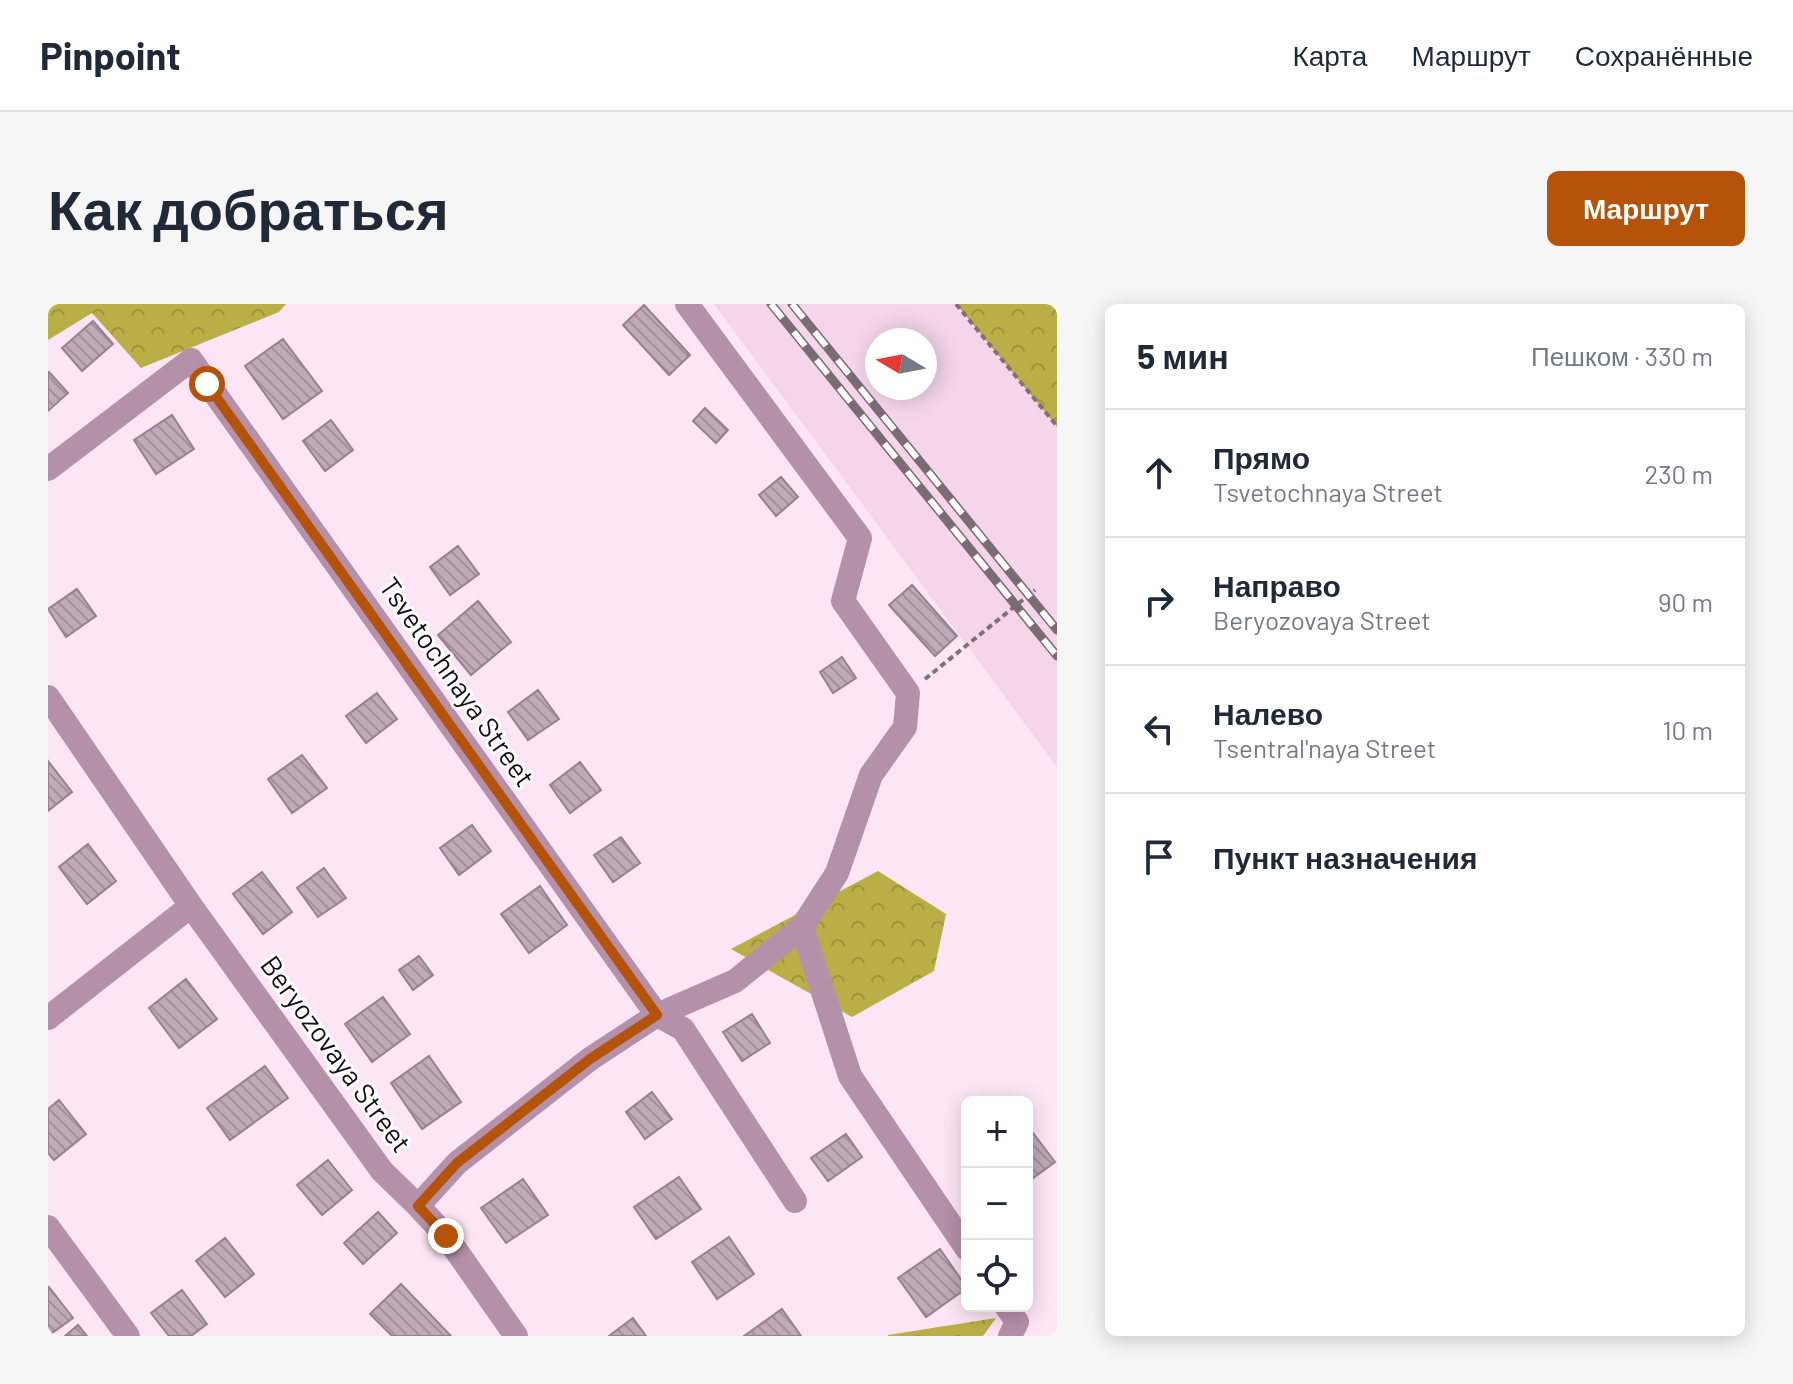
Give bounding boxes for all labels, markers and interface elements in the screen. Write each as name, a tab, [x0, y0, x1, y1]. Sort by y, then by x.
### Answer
text: Pinpoint	[40, 32, 181, 78]
text: Карта	[1292, 38, 1367, 72]
text: Маршрут	[1411, 38, 1531, 72]
text: Сохранённые	[1575, 38, 1753, 72]
button: Маршрут	[1547, 171, 1745, 246]
text: Как добраться	[48, 174, 449, 241]
north arrow	[865, 328, 937, 400]
text: 5 мин	[1137, 335, 1229, 376]
text: Пешком · 330 m	[1531, 340, 1713, 371]
route start	[189, 366, 225, 402]
text: Прямо	[1213, 439, 1310, 475]
icon: ahead	[1137, 451, 1181, 495]
text: 230 m	[1644, 458, 1713, 489]
text: Tsvetochnaya Street	[1213, 476, 1443, 507]
text: Направо	[1213, 567, 1341, 603]
street label: Tsvetochnaya Street	[373, 570, 543, 793]
icon: right	[1137, 579, 1181, 623]
text: 90 m	[1658, 586, 1713, 617]
text: Beryozovaya Street	[1213, 604, 1431, 635]
text: Налево	[1213, 695, 1323, 731]
icon: left	[1137, 707, 1181, 751]
text: 10 m	[1663, 714, 1713, 745]
text: Tsentral'naya Street	[1213, 732, 1436, 763]
icon: arrive	[1137, 835, 1181, 879]
text: Пункт назначения	[1213, 839, 1477, 875]
street label: Beryozovaya Street	[254, 949, 419, 1158]
map controls	[961, 1096, 1033, 1312]
button: +	[961, 1096, 1033, 1168]
button: −	[961, 1168, 1033, 1240]
route end	[428, 1218, 464, 1254]
button: locate	[961, 1240, 1033, 1312]

